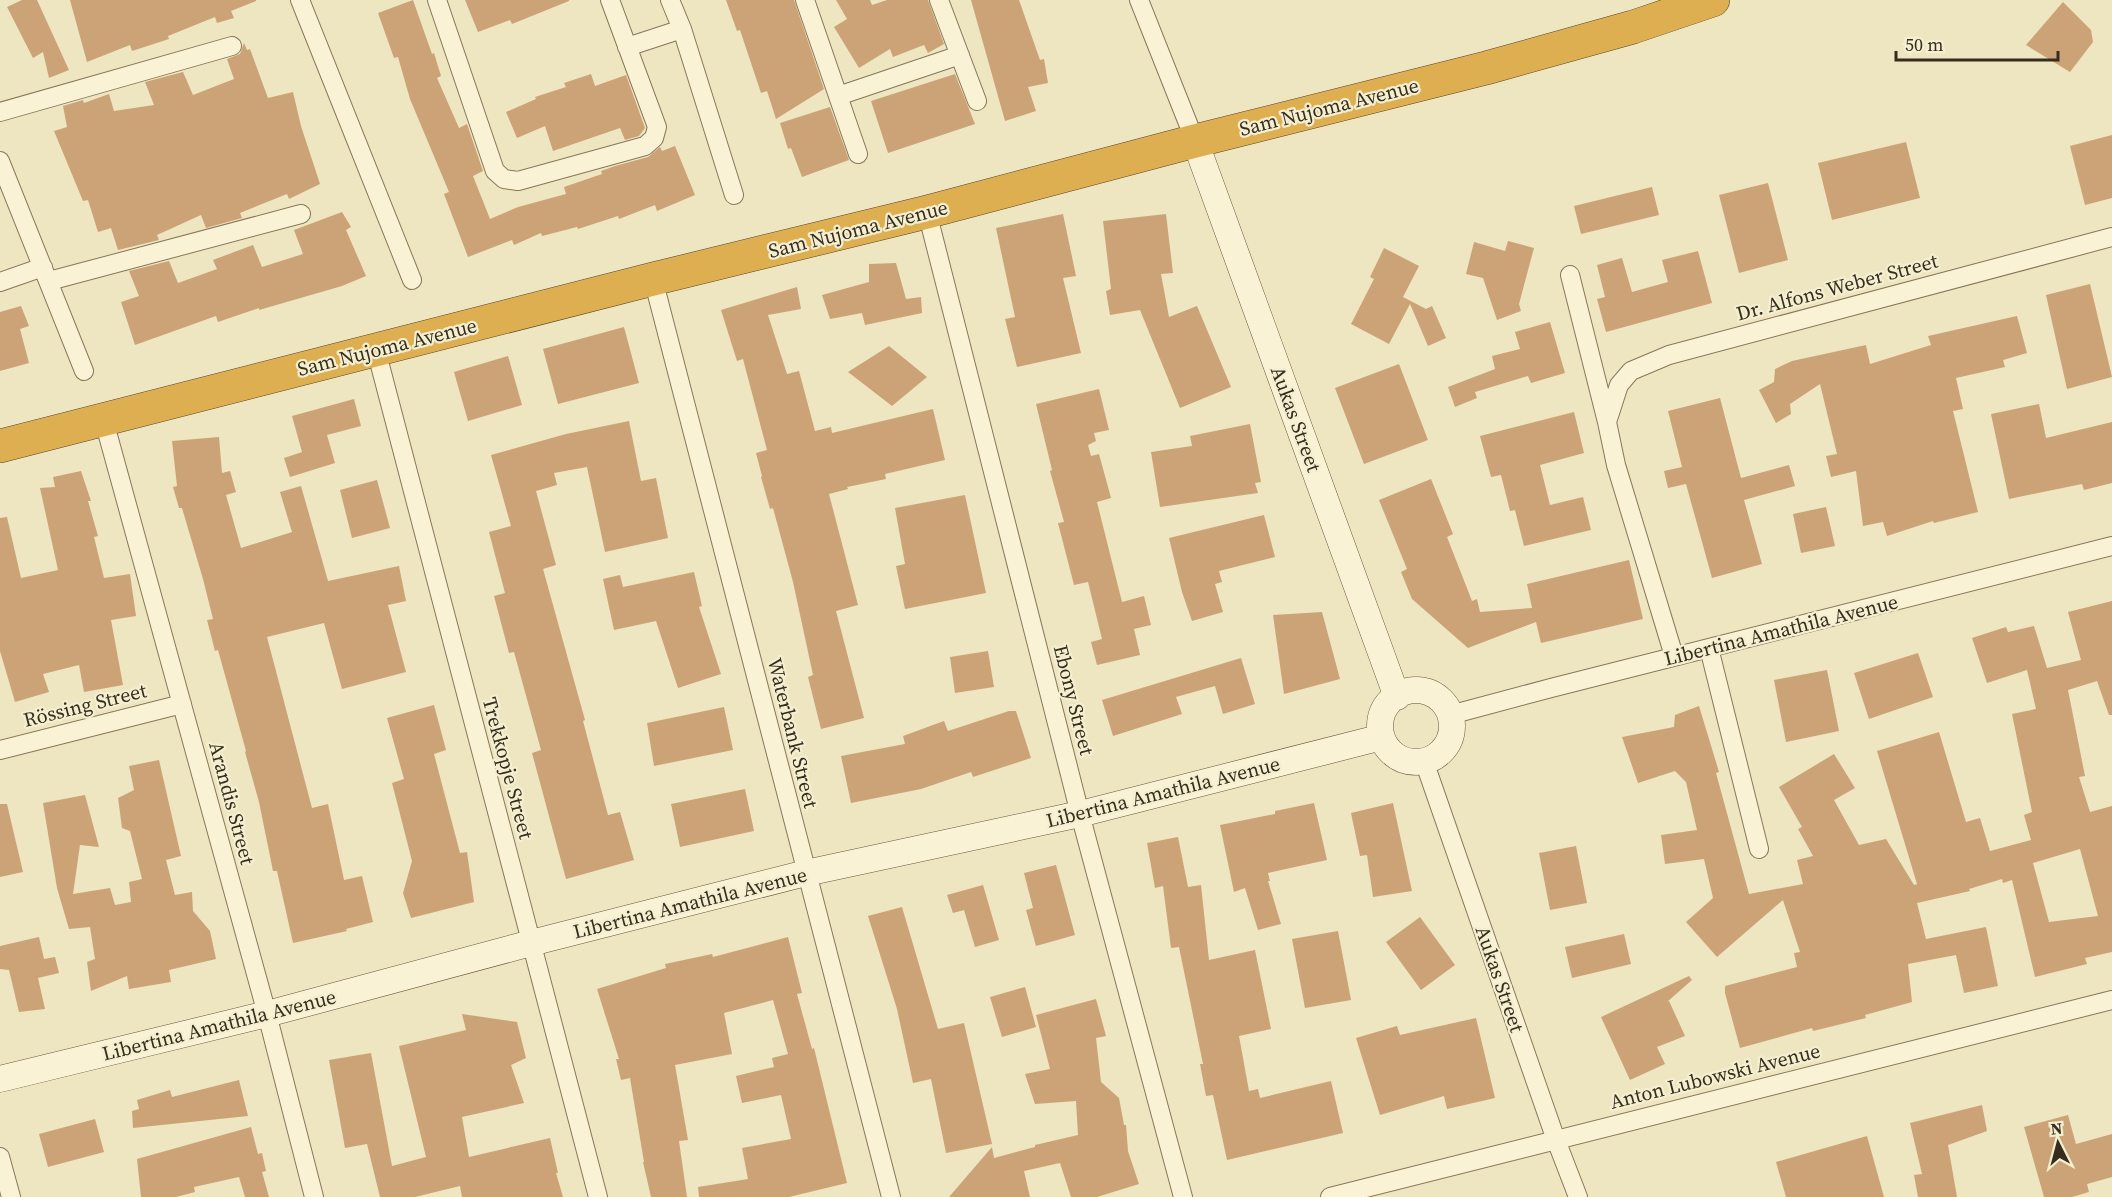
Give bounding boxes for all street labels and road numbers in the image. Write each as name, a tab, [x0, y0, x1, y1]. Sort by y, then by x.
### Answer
street label: Sam Nujoma Avenue	[1236, 71, 1422, 143]
street label: Sam Nujoma Avenue	[765, 193, 951, 265]
street label: Dr. Alfons Weber Street	[1733, 246, 1941, 327]
street label: Sam Nujoma Avenue	[294, 311, 480, 383]
street label: Aukas Street	[1264, 362, 1328, 476]
street label: Libertina Amathila Avenue	[1661, 587, 1901, 673]
street label: Ebony Street	[1047, 642, 1101, 759]
street label: Waterbank Street	[761, 655, 825, 812]
street label: Rössing Street	[20, 676, 150, 734]
street label: Trekkopje Street	[476, 694, 541, 843]
street label: Arandis Street	[202, 738, 262, 868]
street label: Libertina Amathila Avenue	[1043, 749, 1283, 835]
street label: Libertina Amathila Avenue	[570, 860, 810, 946]
street label: Aukas Street	[1469, 922, 1531, 1036]
street label: Libertina Amathila Avenue	[99, 982, 339, 1068]
street label: Anton Lubowski Avenue	[1607, 1036, 1823, 1116]

